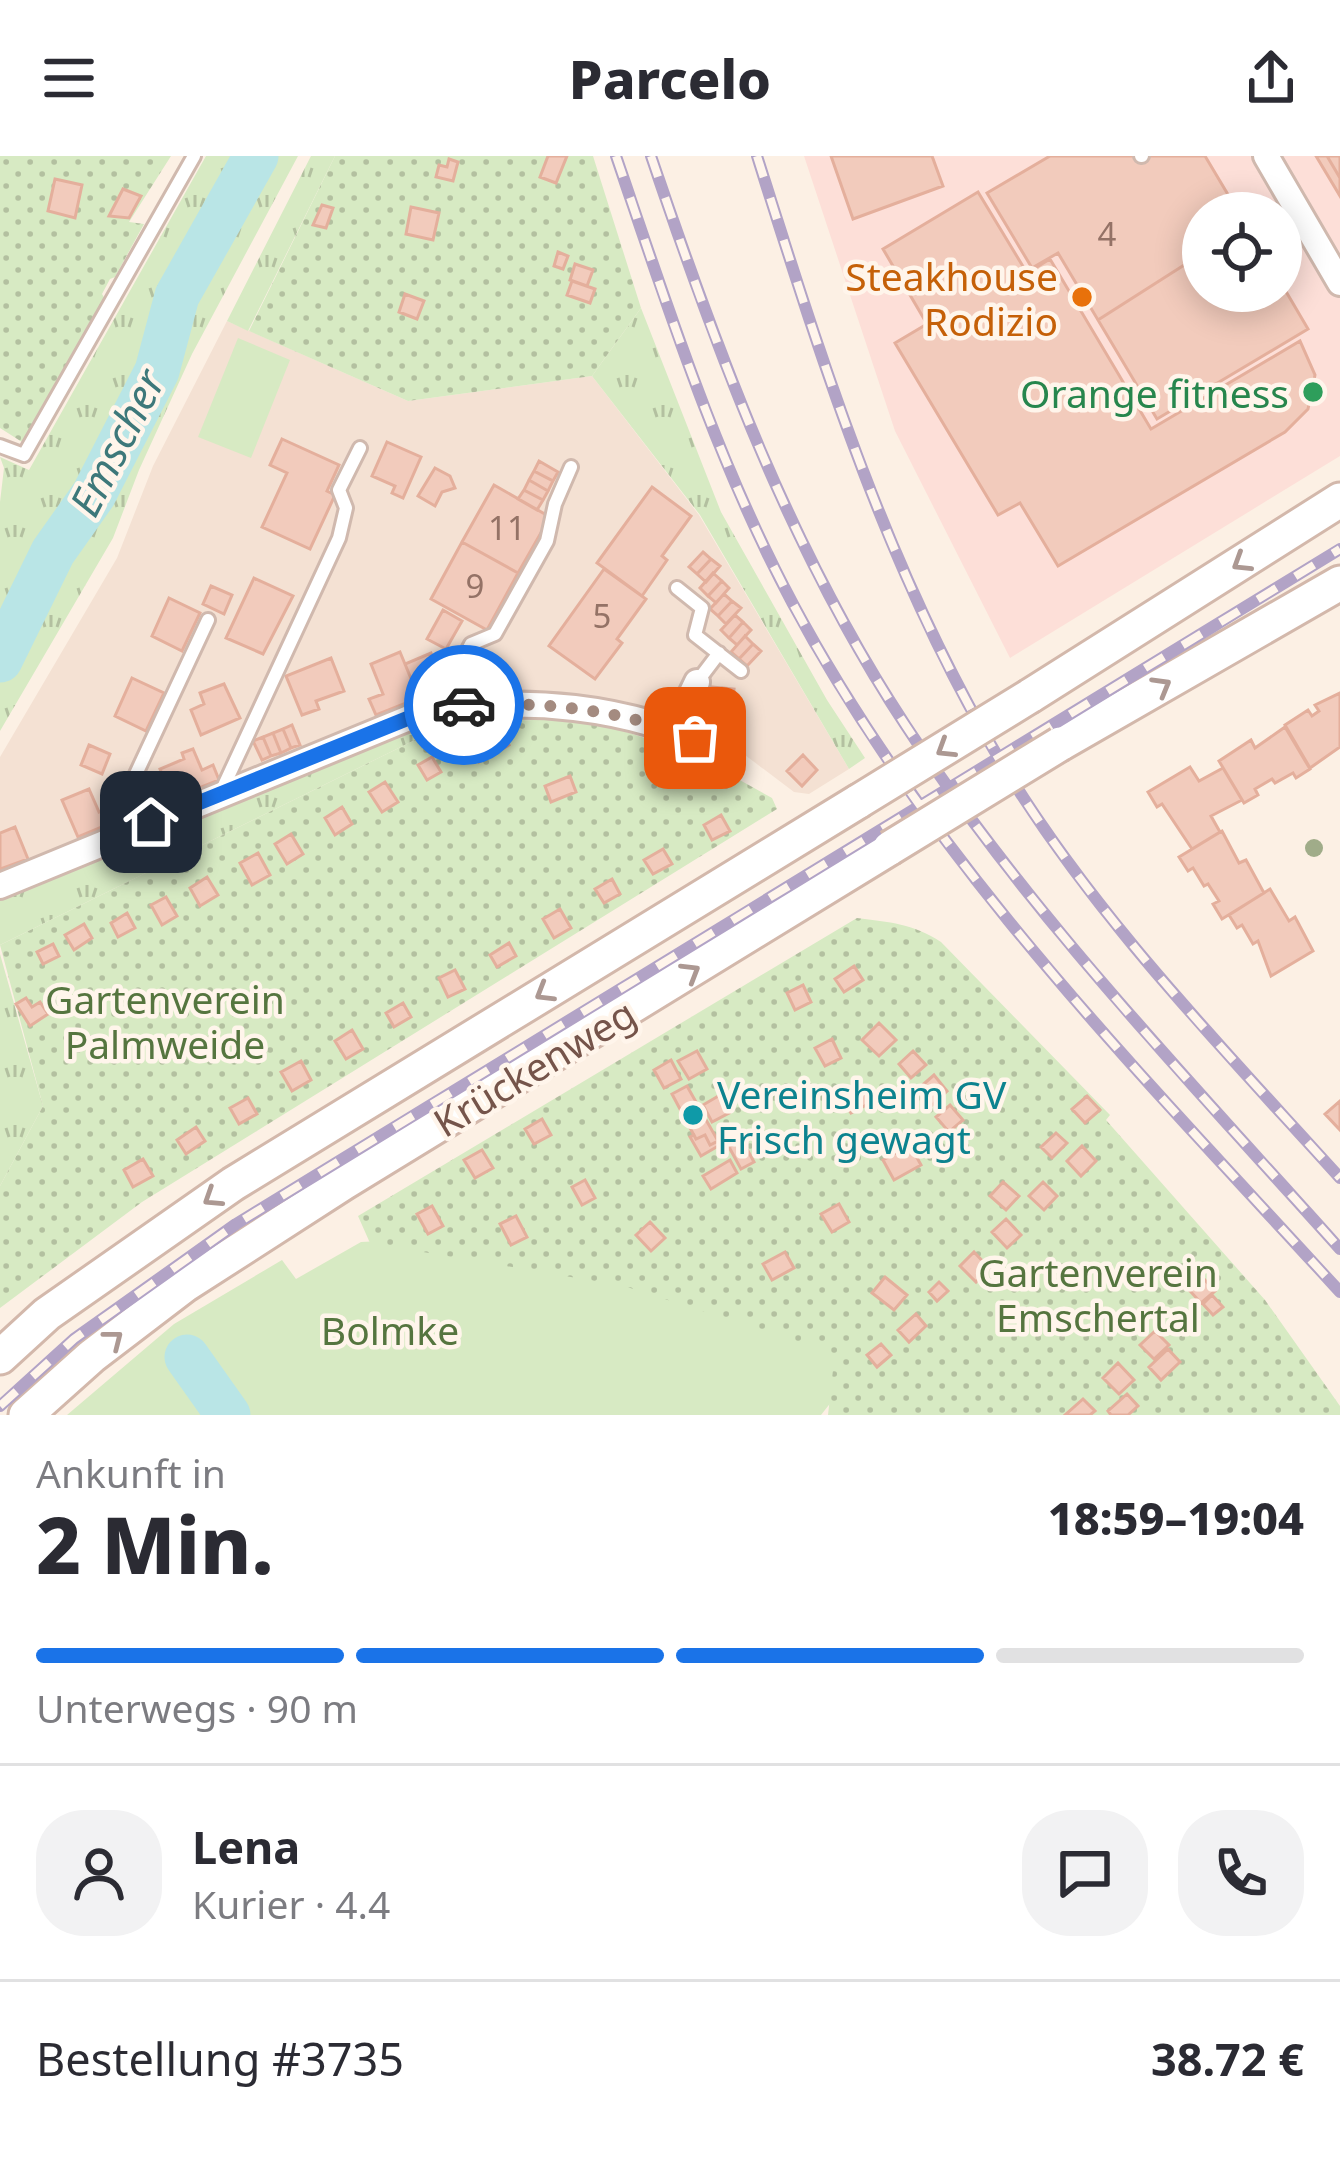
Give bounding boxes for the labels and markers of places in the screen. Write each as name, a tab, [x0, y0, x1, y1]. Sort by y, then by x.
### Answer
place label: Steakhouse Rodizio	[845, 249, 1058, 347]
marker: Steakhouse Rodizio	[1069, 284, 1095, 310]
place label: Orange fitness	[1020, 366, 1289, 419]
marker: Orange fitness	[1300, 379, 1326, 405]
pin	[644, 687, 746, 789]
pin	[100, 771, 202, 873]
place label: Vereinsheim GV Frisch gewagt	[717, 1067, 1007, 1165]
marker: Vereinsheim GV Frisch gewagt	[680, 1102, 706, 1128]

